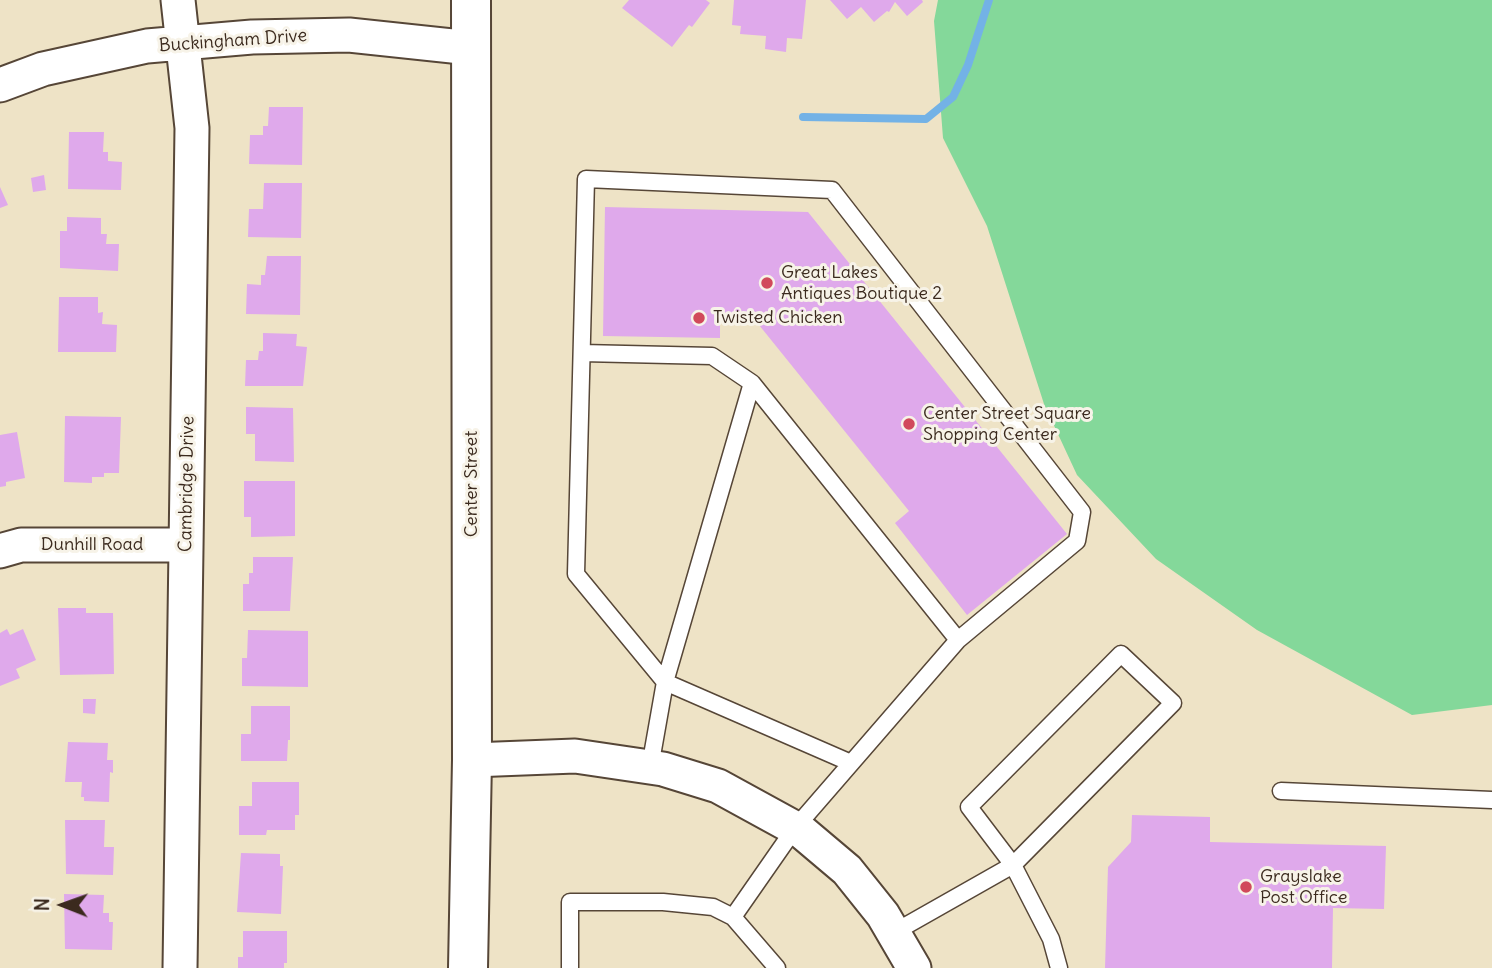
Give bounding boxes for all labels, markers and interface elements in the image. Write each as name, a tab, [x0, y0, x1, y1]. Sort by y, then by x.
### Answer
street label: Buckingham Drive	[158, 25, 308, 57]
place label: Great Lakes Antiques Boutique 2	[781, 262, 942, 304]
marker: Great Lakes Antiques Boutique 2	[759, 275, 775, 291]
place label: Twisted Chicken	[713, 307, 843, 329]
marker: Twisted Chicken	[691, 310, 707, 326]
place label: Center Street Square Shopping Center	[923, 403, 1091, 446]
street label: Cambridge Drive	[175, 416, 199, 552]
marker: Center Street Square Shopping Center	[901, 416, 917, 432]
street label: Center Street	[461, 431, 483, 537]
street label: Dunhill Road	[41, 534, 143, 556]
place label: Grayslake Post Office	[1260, 866, 1347, 908]
north arrow	[28, 870, 98, 940]
marker: Grayslake Post Office	[1238, 879, 1254, 895]
text: N	[30, 898, 54, 911]

